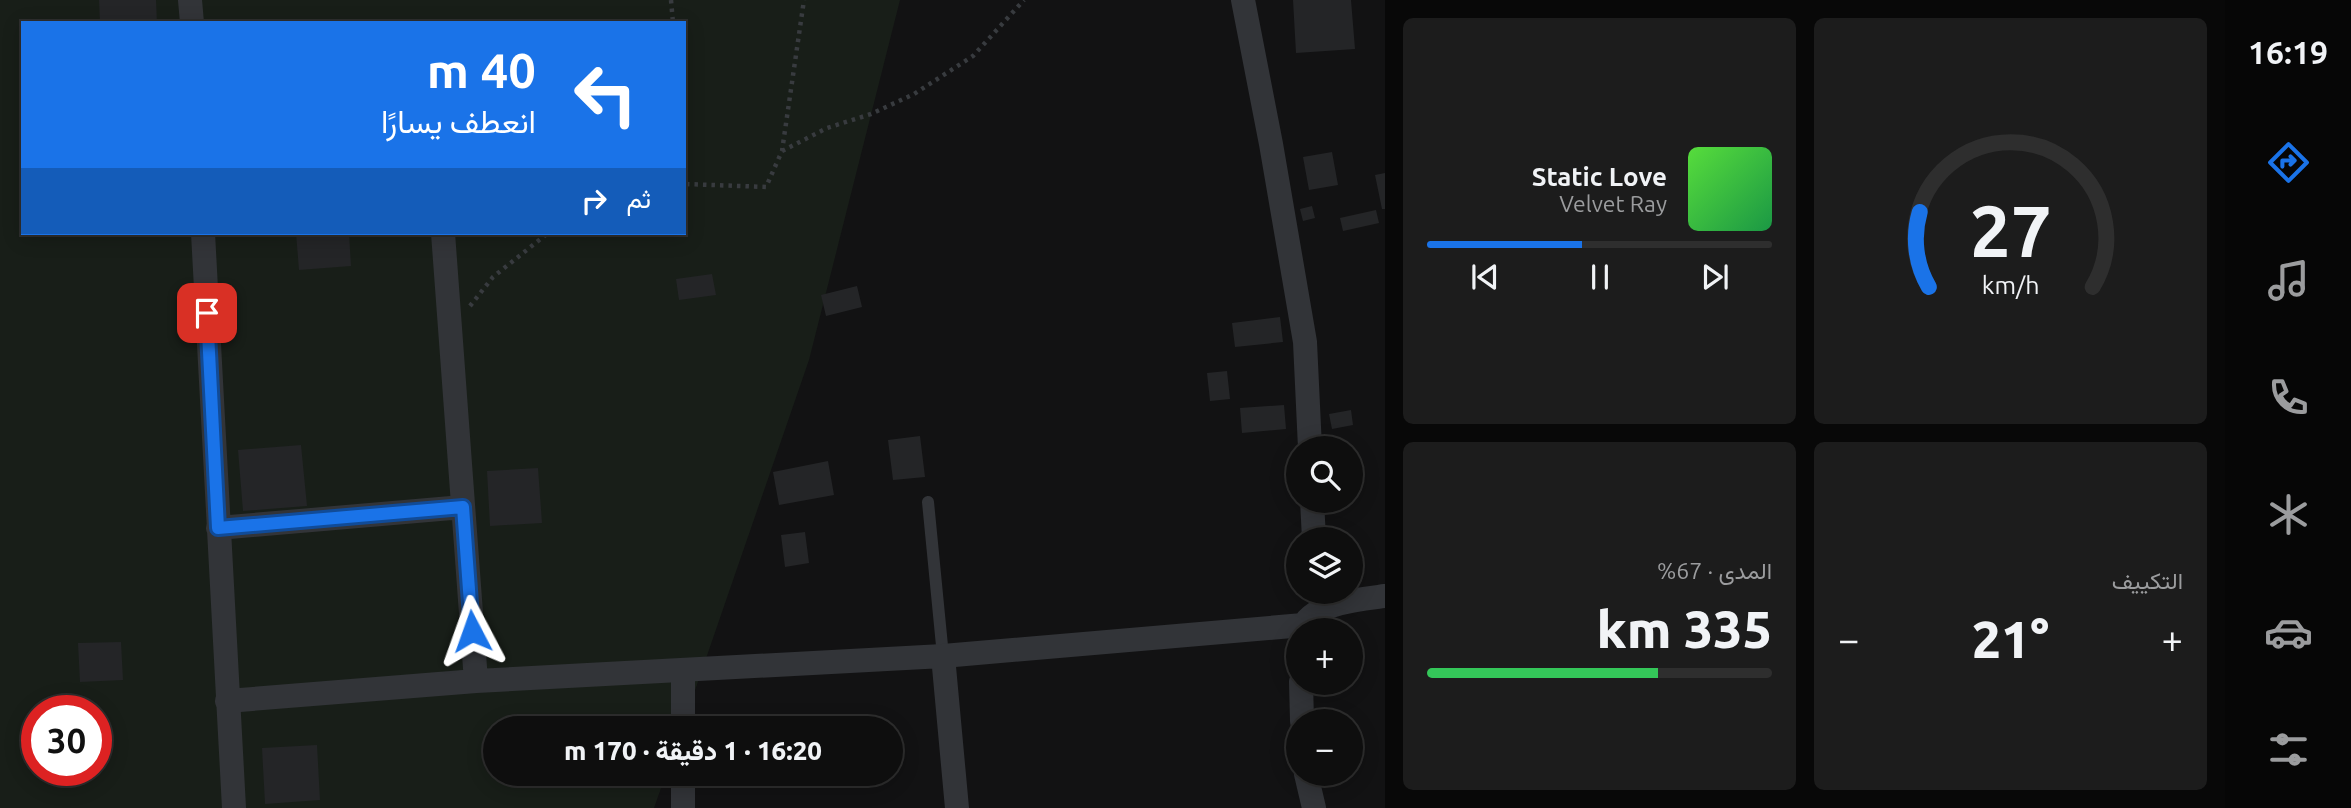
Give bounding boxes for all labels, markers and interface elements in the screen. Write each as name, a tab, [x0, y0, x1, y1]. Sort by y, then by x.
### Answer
text: 16:19	[2248, 34, 2328, 70]
text: 40 m	[427, 42, 536, 97]
icon: left	[560, 49, 651, 140]
text: انعطف يسارًا	[381, 103, 536, 139]
icon: directions	[2264, 138, 2313, 187]
text: Static Love	[1532, 162, 1667, 191]
icon: right	[575, 182, 613, 220]
text: ثم	[627, 184, 651, 213]
text: 27	[1969, 190, 2052, 272]
text: Velvet Ray	[1559, 191, 1667, 216]
icon: music	[2264, 256, 2313, 305]
icon: previous	[1466, 258, 1504, 296]
icon: pause	[1581, 258, 1619, 296]
icon: next	[1696, 258, 1734, 296]
text: km/h	[1982, 271, 2039, 299]
pin	[177, 283, 237, 343]
icon: arrive	[188, 294, 226, 332]
icon: phone	[2264, 373, 2313, 422]
map controls	[1286, 436, 1363, 786]
button: search	[1286, 436, 1363, 513]
icon: climate	[2264, 490, 2313, 539]
button: layers	[1286, 527, 1363, 604]
text: المدى · 67%	[1657, 558, 1772, 583]
text: التكييف	[2112, 568, 2183, 593]
position arrow	[435, 594, 509, 668]
text: 335 km	[1597, 600, 1772, 658]
icon: car	[2264, 608, 2313, 657]
text: 21°	[1972, 610, 2049, 668]
button: +	[1286, 618, 1363, 695]
text: −	[1838, 618, 1859, 660]
text: +	[2162, 618, 2183, 660]
speed limit sign: 30	[21, 695, 112, 786]
button: −	[1286, 709, 1363, 786]
icon: filters	[2264, 725, 2313, 774]
text: 16:20 · 1 دقيقة · 170 m	[564, 736, 822, 765]

